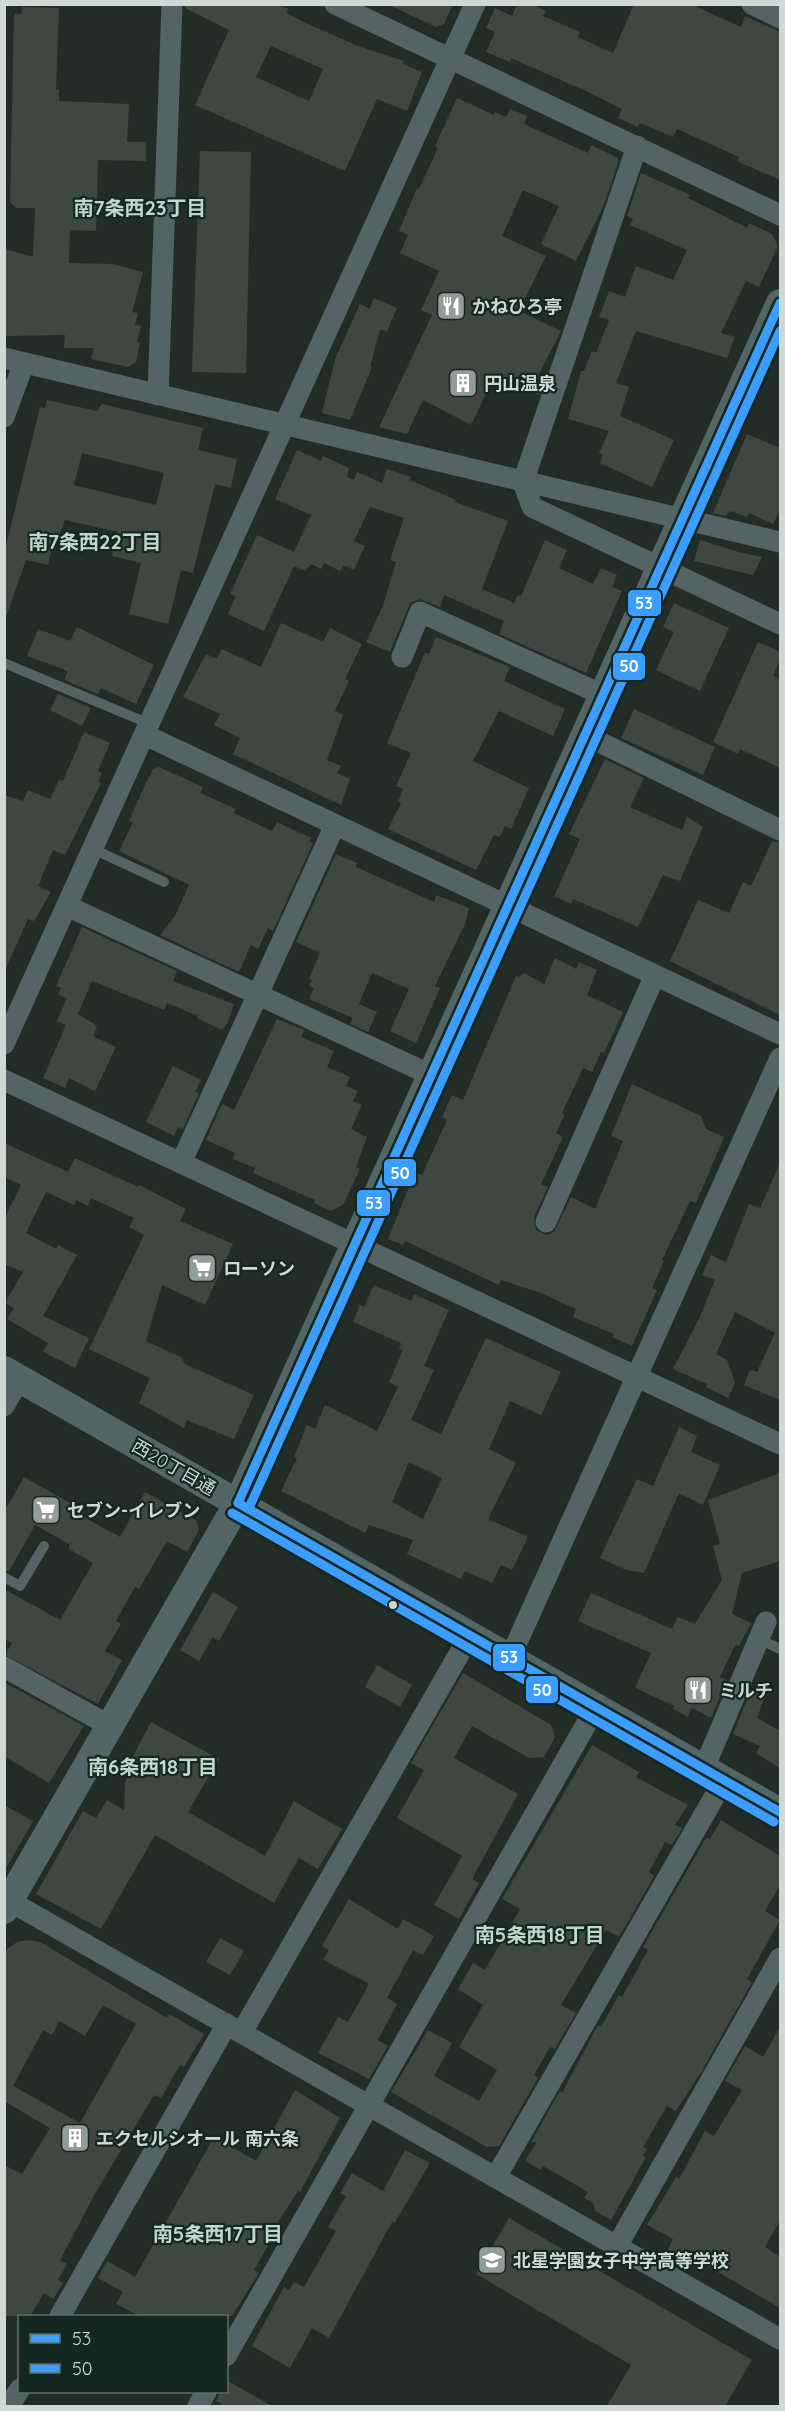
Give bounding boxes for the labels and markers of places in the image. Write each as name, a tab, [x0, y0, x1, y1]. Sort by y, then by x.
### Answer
restaurant icon: かねひろ亭	[435, 290, 467, 322]
place label: かねひろ亭	[472, 295, 562, 318]
building icon: 円山温泉	[447, 367, 479, 399]
place label: 円山温泉	[484, 372, 556, 395]
supermarket icon: ローソン	[186, 1252, 218, 1284]
place label: ローソン	[223, 1257, 295, 1280]
supermarket icon: セブン-イレブン	[30, 1494, 62, 1526]
place label: セブン-イレブン	[67, 1499, 200, 1522]
unlabelled marker	[387, 1599, 399, 1611]
restaurant icon: ミルチ	[682, 1674, 714, 1706]
place label: ミルチ	[719, 1679, 773, 1702]
building icon: エクセルシオール 南六条	[59, 2122, 91, 2154]
place label: エクセルシオール 南六条	[96, 2127, 299, 2150]
school or university icon: 北星学園女子中学高等学校	[476, 2244, 508, 2276]
place label: 北星学園女子中学高等学校	[513, 2249, 729, 2272]

